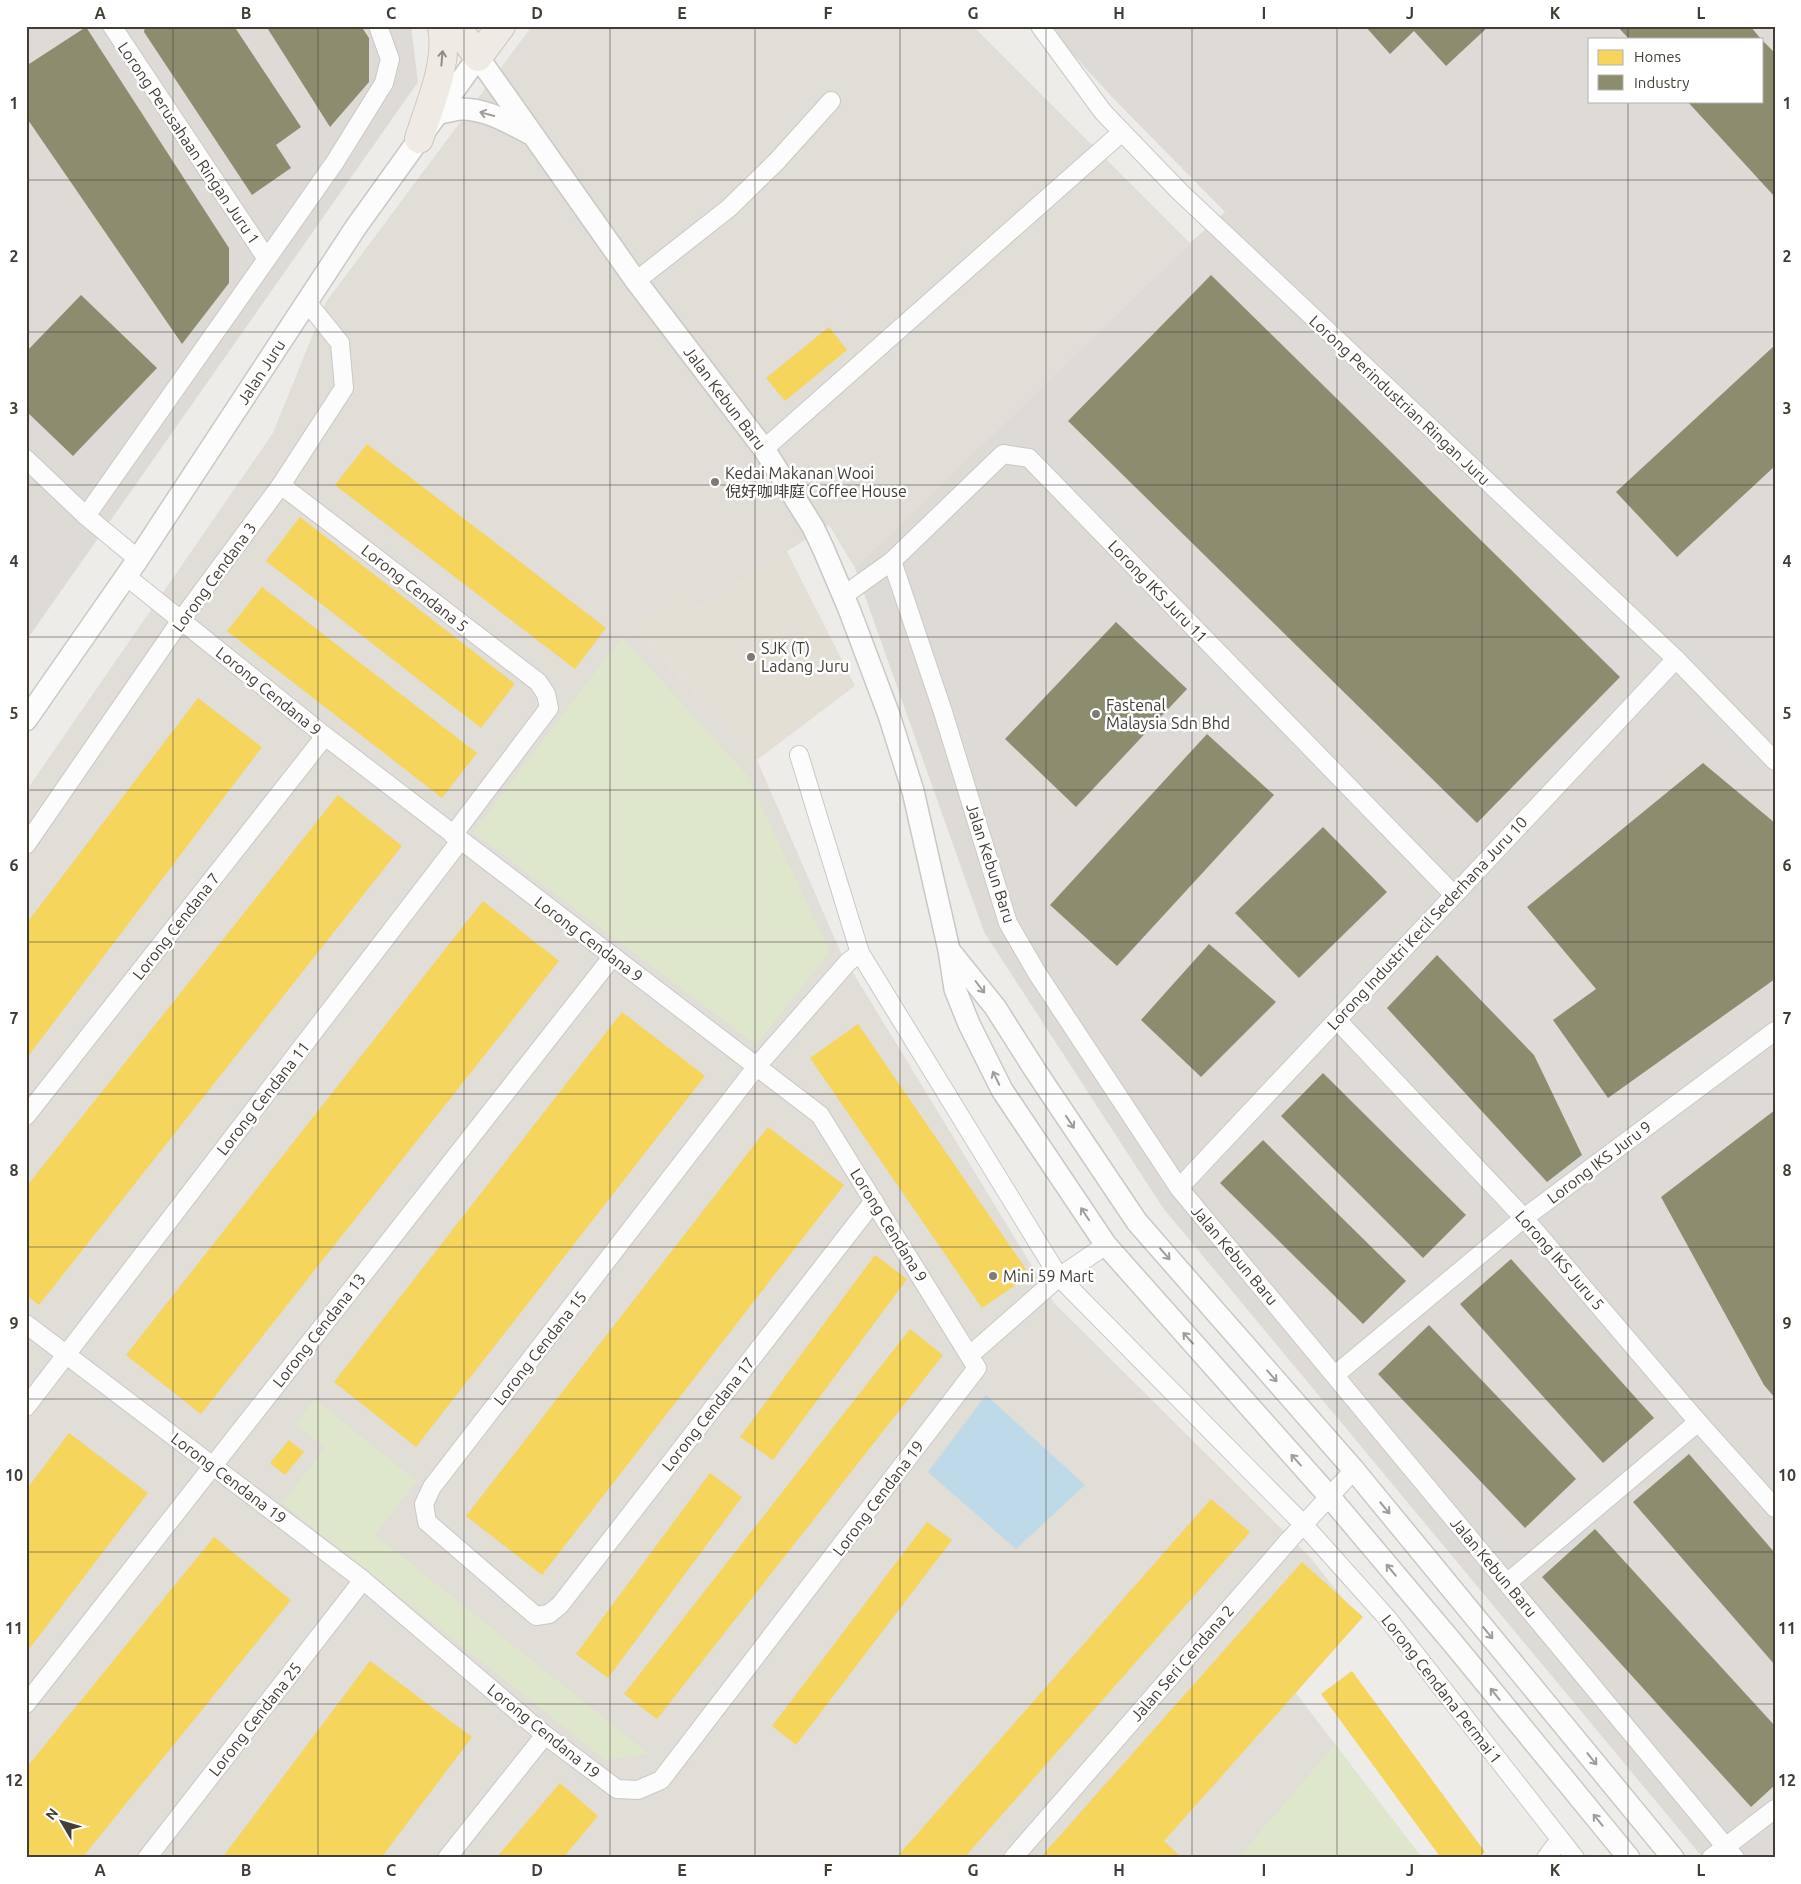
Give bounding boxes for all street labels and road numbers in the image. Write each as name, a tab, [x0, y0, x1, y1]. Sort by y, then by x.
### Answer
street label: Lorong Perusahaan Ringan Juru 1	[114, 39, 264, 247]
street label: Lorong Perindustrian Ringan Juru	[1306, 311, 1494, 489]
street label: Jalan Juru	[233, 336, 289, 408]
street label: Jalan Kebun Baru	[680, 343, 770, 453]
street label: Lorong Cendana 3	[168, 519, 260, 635]
street label: Lorong IKS Juru 11	[1105, 536, 1211, 646]
street label: Lorong Cendana 5	[358, 541, 472, 635]
street label: Lorong Cendana 9	[213, 643, 325, 739]
street label: Jalan Kebun Baru	[963, 801, 1019, 925]
street label: Lorong Industri Kecil Sederhana Juru 10	[1323, 813, 1531, 1033]
street label: Lorong Cendana 7	[129, 869, 223, 983]
street label: Lorong Cendana 9	[532, 893, 646, 985]
street label: Lorong Cendana 11	[213, 1038, 313, 1158]
street label: Lorong IKS Juru 9	[1543, 1117, 1655, 1207]
street label: Lorong Cendana 9	[847, 1165, 931, 1285]
street label: Jalan Kebun Baru	[1188, 1201, 1282, 1309]
street label: Lorong IKS Juru 5	[1512, 1207, 1608, 1313]
street label: Lorong Cendana 13	[269, 1270, 369, 1390]
street label: Lorong Cendana 15	[490, 1288, 590, 1408]
street label: Lorong Cendana 17	[658, 1354, 758, 1474]
street label: Lorong Cendana 19	[168, 1429, 290, 1527]
street label: Lorong Cendana 19	[829, 1437, 927, 1559]
street label: Jalan Kebun Baru	[1447, 1513, 1541, 1621]
street label: Jalan Seri Cendana 2	[1127, 1601, 1237, 1725]
street label: Lorong Cendana Permai 1	[1378, 1611, 1506, 1767]
street label: Lorong Cendana 25	[205, 1659, 305, 1779]
street label: Lorong Cendana 19	[484, 1680, 604, 1782]

